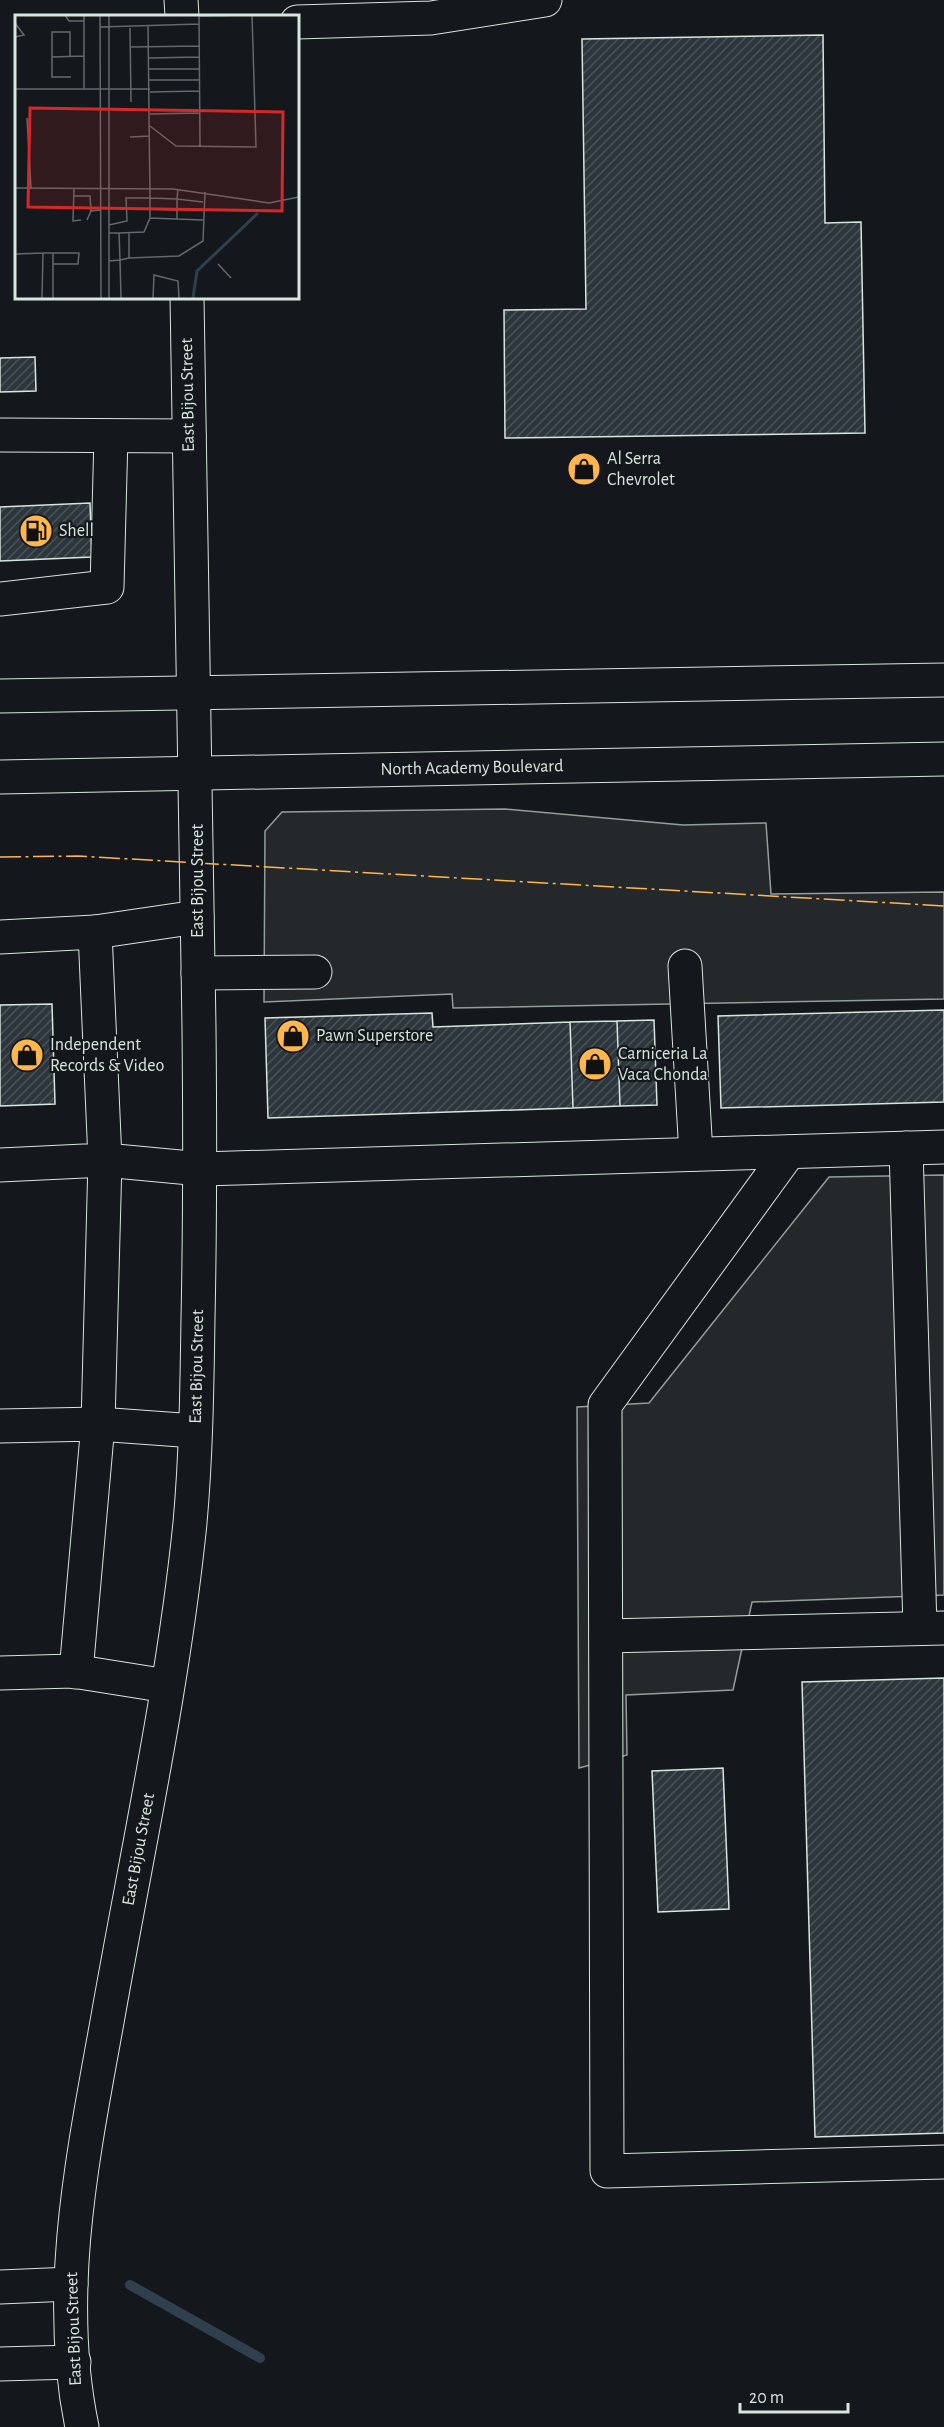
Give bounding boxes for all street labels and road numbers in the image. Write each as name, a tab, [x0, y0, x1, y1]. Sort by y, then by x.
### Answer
street label: East Bijou Street	[178, 338, 198, 452]
street label: North Academy Boulevard	[380, 757, 564, 779]
street label: East Bijou Street	[189, 824, 207, 938]
street label: East Bijou Street	[187, 1309, 207, 1424]
street label: East Bijou Street	[119, 1791, 158, 1907]
street label: East Bijou Street	[63, 2271, 85, 2386]

